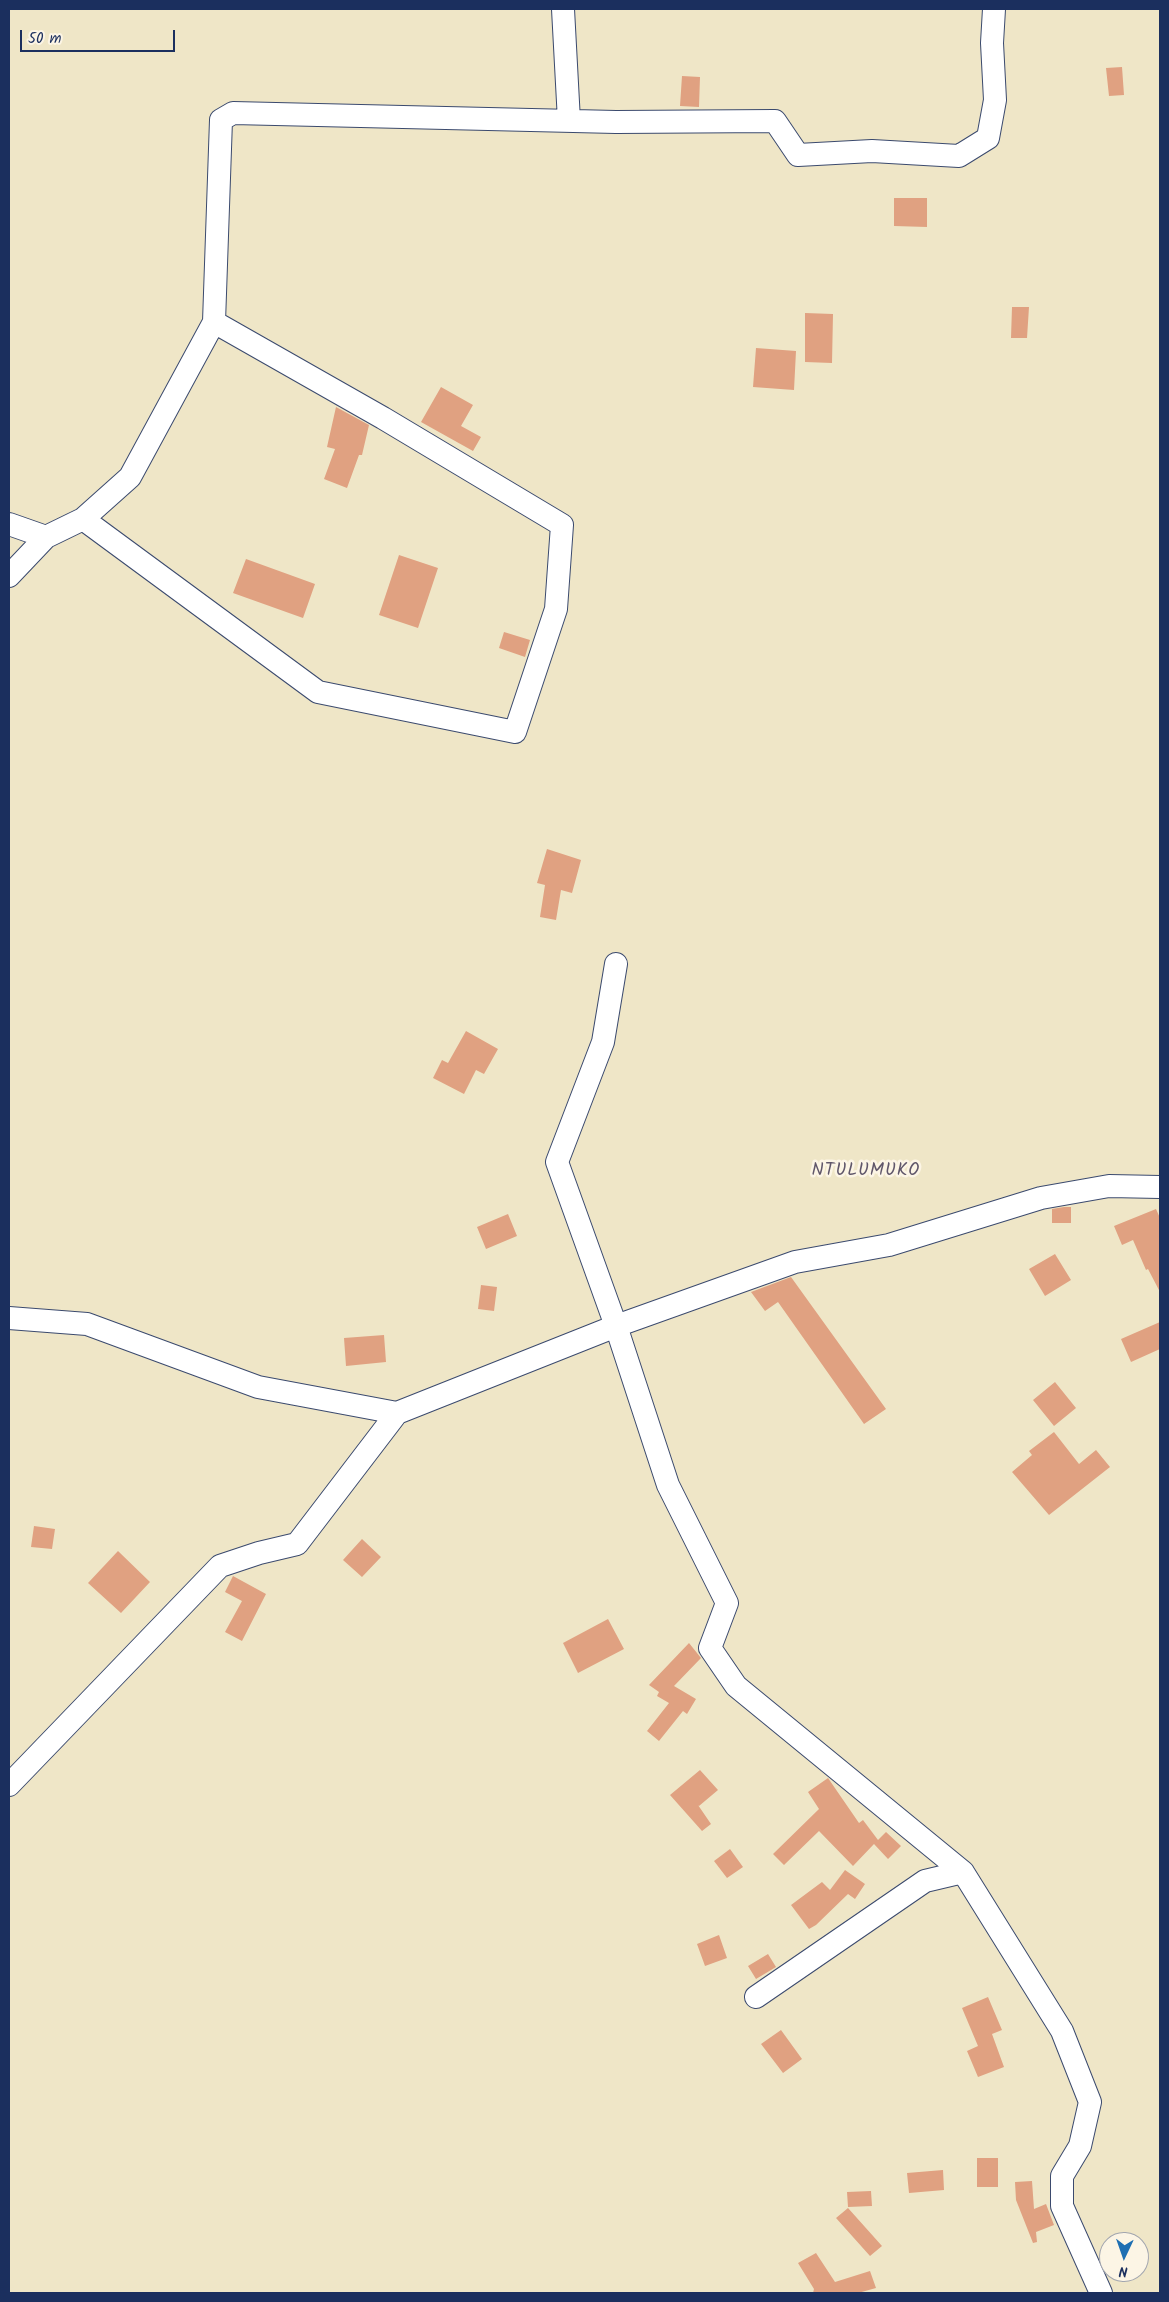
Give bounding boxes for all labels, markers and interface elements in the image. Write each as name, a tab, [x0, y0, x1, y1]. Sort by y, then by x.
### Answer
scale bar	[22, 20, 178, 52]
text: 50 m	[28, 27, 62, 51]
district label: NTULUMUKO	[810, 1161, 922, 1183]
north arrow	[1099, 2232, 1149, 2282]
text: N	[1118, 2260, 1128, 2282]

